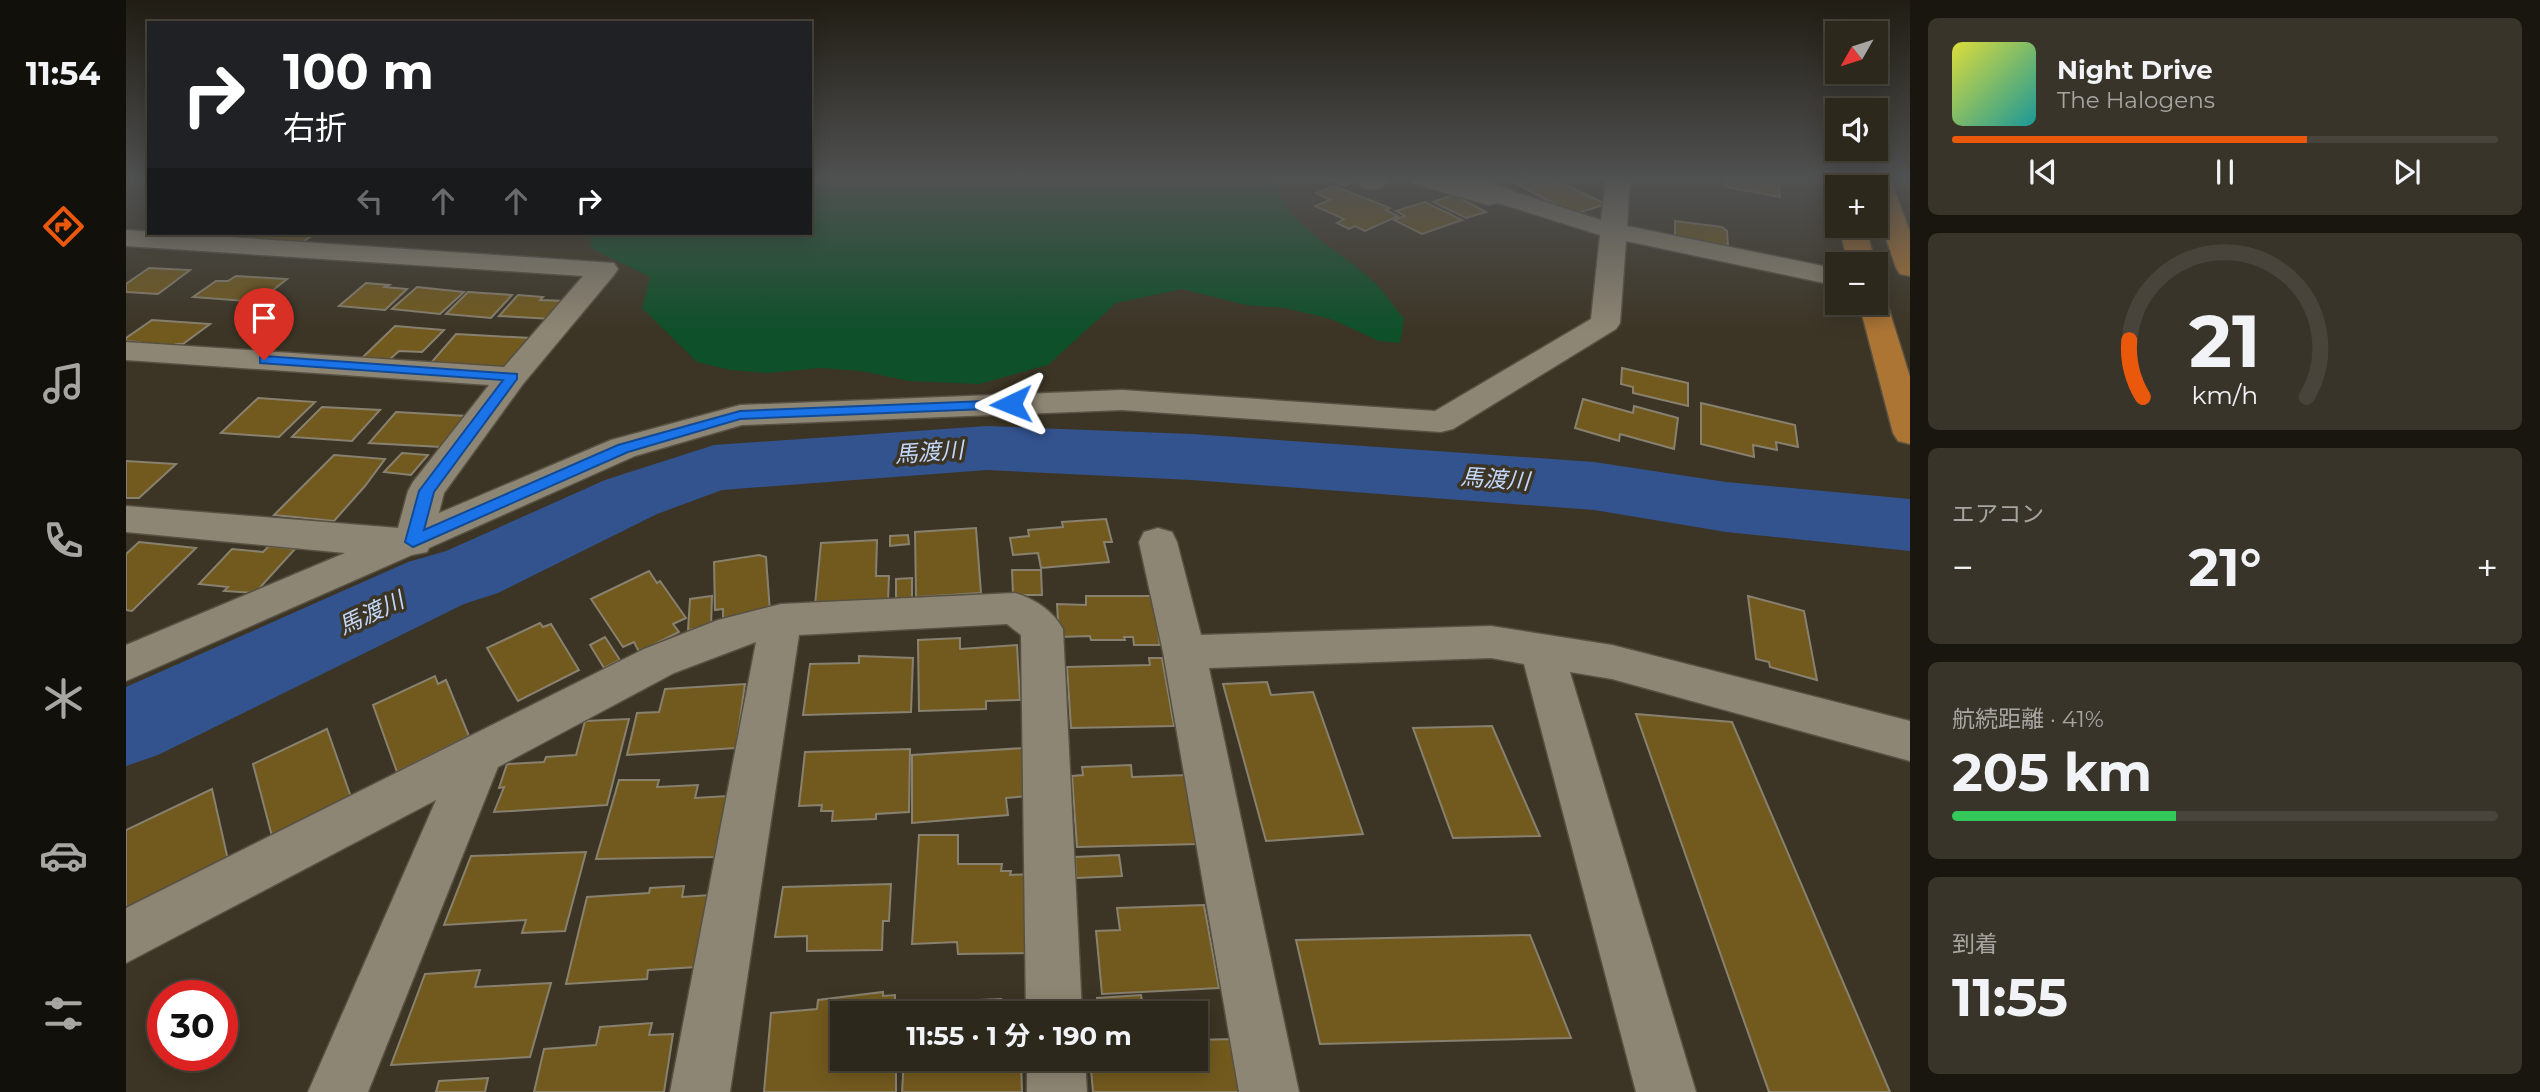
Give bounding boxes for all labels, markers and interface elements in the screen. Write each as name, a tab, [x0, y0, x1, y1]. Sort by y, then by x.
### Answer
north arrow	[1825, 21, 1888, 84]
map controls	[1825, 21, 1888, 315]
text: 100 m	[283, 42, 434, 101]
icon: right	[168, 49, 259, 140]
text: 11:54	[26, 54, 100, 93]
text: Night Drive	[2057, 54, 2213, 86]
text: The Halogens	[2057, 86, 2215, 114]
button: sound	[1825, 98, 1888, 161]
text: 右折	[283, 108, 347, 147]
icon: previous	[2024, 153, 2062, 191]
icon: pause	[2206, 153, 2244, 191]
icon: next	[2388, 153, 2426, 191]
button: +	[1825, 175, 1888, 238]
icon: left	[351, 182, 389, 220]
icon: ahead	[424, 182, 462, 220]
icon: ahead	[497, 182, 535, 220]
icon: right	[570, 182, 608, 220]
icon: directions	[39, 202, 88, 251]
button: −	[1825, 252, 1888, 315]
pin	[234, 288, 294, 360]
text: 21	[2189, 298, 2261, 386]
icon: arrive	[245, 299, 283, 337]
icon: music	[39, 359, 88, 408]
position arrow	[974, 367, 1048, 441]
text: km/h	[2192, 380, 2258, 410]
water label: 馬渡川	[894, 435, 967, 468]
water label: 馬渡川	[1460, 463, 1533, 496]
text: エアコン	[1952, 500, 2044, 528]
icon: phone	[39, 516, 88, 565]
text: 21°	[2189, 536, 2261, 599]
text: −	[1952, 544, 1974, 591]
text: +	[2476, 544, 2498, 591]
water label: 馬渡川	[334, 584, 411, 640]
icon: climate	[39, 674, 88, 723]
text: 航続距離 · 41%	[1952, 705, 2104, 733]
text: 205 km	[1952, 741, 2152, 804]
icon: car	[39, 831, 88, 880]
text: 到着	[1952, 930, 1998, 958]
text: 11:55	[1952, 966, 2068, 1029]
speed limit sign: 30	[147, 980, 238, 1071]
icon: filters	[39, 989, 88, 1038]
text: 11:55 · 1 分 · 190 m	[906, 1020, 1132, 1052]

